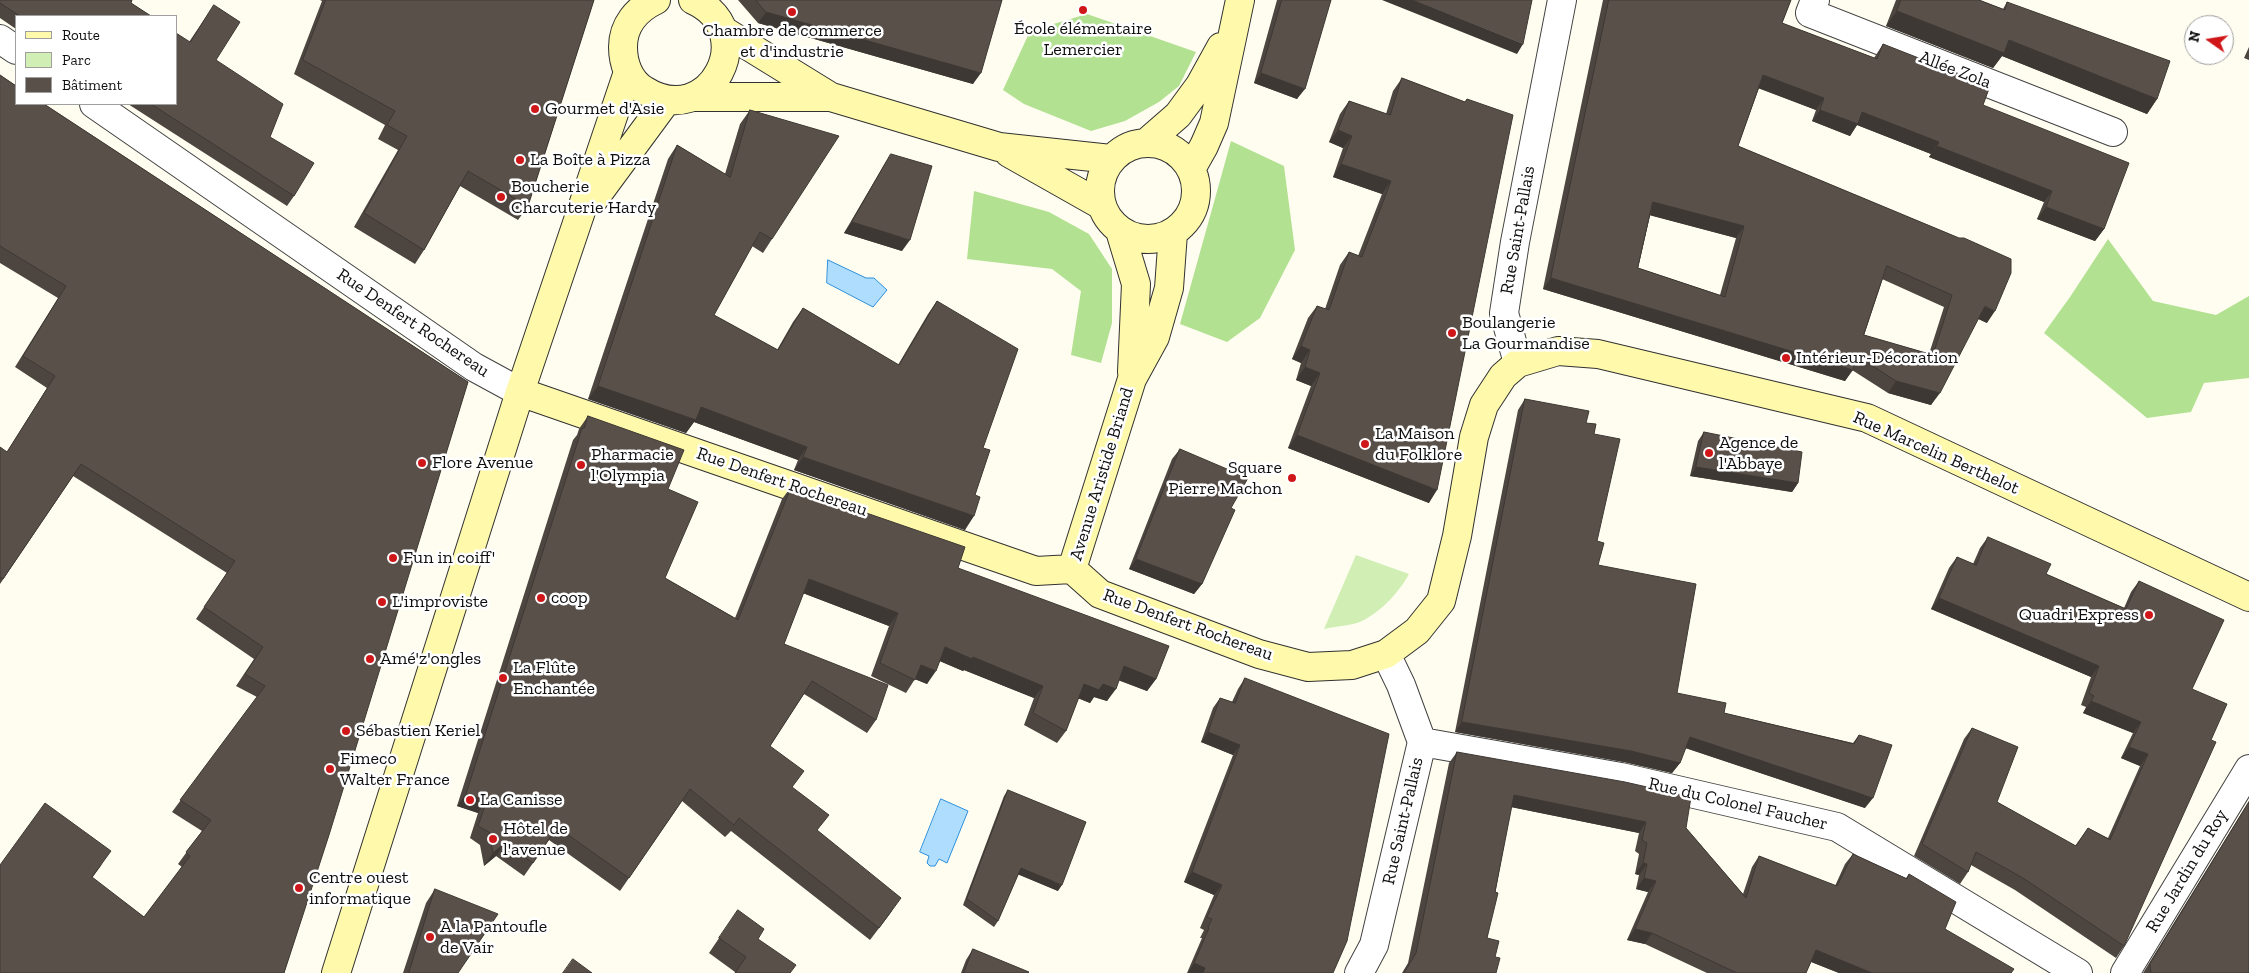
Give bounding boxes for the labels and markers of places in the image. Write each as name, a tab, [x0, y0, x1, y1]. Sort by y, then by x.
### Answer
marker: École élémentaire Lemercier	[1077, 4, 1089, 16]
marker: Chambre de commerce et d'industrie	[786, 6, 798, 18]
place label: École élémentaire Lemercier	[1014, 18, 1152, 60]
place label: Chambre de commerce et d'industrie	[702, 20, 882, 62]
place label: Gourmet d'Asie	[545, 98, 664, 120]
marker: Gourmet d'Asie	[529, 103, 541, 115]
place label: La Boîte à Pizza	[530, 149, 650, 171]
marker: La Boîte à Pizza	[514, 154, 526, 166]
place label: Boucherie Charcuterie Hardy	[511, 176, 656, 218]
marker: Boucherie Charcuterie Hardy	[495, 191, 507, 203]
place label: Boulangerie La Gourmandise	[1462, 312, 1590, 354]
marker: Boulangerie La Gourmandise	[1446, 327, 1458, 339]
place label: Intérieur-Décoration	[1796, 347, 1958, 369]
marker: Intérieur-Décoration	[1780, 352, 1792, 364]
place label: La Maison du Folklore	[1375, 423, 1462, 466]
place label: Agence de l'Abbaye	[1719, 432, 1798, 474]
marker: La Maison du Folklore	[1359, 438, 1371, 450]
place label: Pharmacie l'Olympia	[591, 444, 674, 486]
marker: Agence de l'Abbaye	[1703, 447, 1715, 459]
place label: Flore Avenue	[432, 452, 533, 474]
marker: Flore Avenue	[416, 457, 428, 469]
place label: Square Pierre Machon	[1168, 457, 1282, 499]
marker: Pharmacie l'Olympia	[575, 459, 587, 471]
marker: Square Pierre Machon	[1286, 472, 1298, 484]
place label: Fun in coiff'	[403, 547, 495, 569]
marker: Fun in coiff'	[387, 552, 399, 564]
place label: coop	[551, 587, 588, 609]
place label: L'improviste	[392, 591, 488, 613]
marker: coop	[535, 592, 547, 604]
marker: L'improviste	[376, 596, 388, 608]
place label: Quadri Express	[2019, 604, 2139, 626]
marker: Quadri Express	[2143, 609, 2155, 621]
place label: Amé'z'ongles	[380, 648, 481, 670]
marker: Amé'z'ongles	[364, 653, 376, 665]
place label: La Flûte Enchantée	[513, 657, 595, 700]
marker: La Flûte Enchantée	[497, 672, 509, 684]
place label: Sébastien Keriel	[356, 720, 480, 742]
marker: Sébastien Keriel	[340, 725, 352, 737]
place label: Fimeco Walter France	[340, 748, 450, 791]
marker: Fimeco Walter France	[324, 763, 336, 775]
place label: La Canisse	[480, 789, 562, 811]
marker: La Canisse	[464, 794, 476, 806]
place label: Hôtel de l'avenue	[503, 818, 568, 861]
marker: Hôtel de l'avenue	[487, 833, 499, 845]
place label: Centre ouest informatique	[309, 867, 411, 910]
marker: Centre ouest informatique	[293, 882, 305, 894]
place label: A la Pantoufle de Vair	[440, 916, 547, 959]
marker: A la Pantoufle de Vair	[424, 931, 436, 943]

